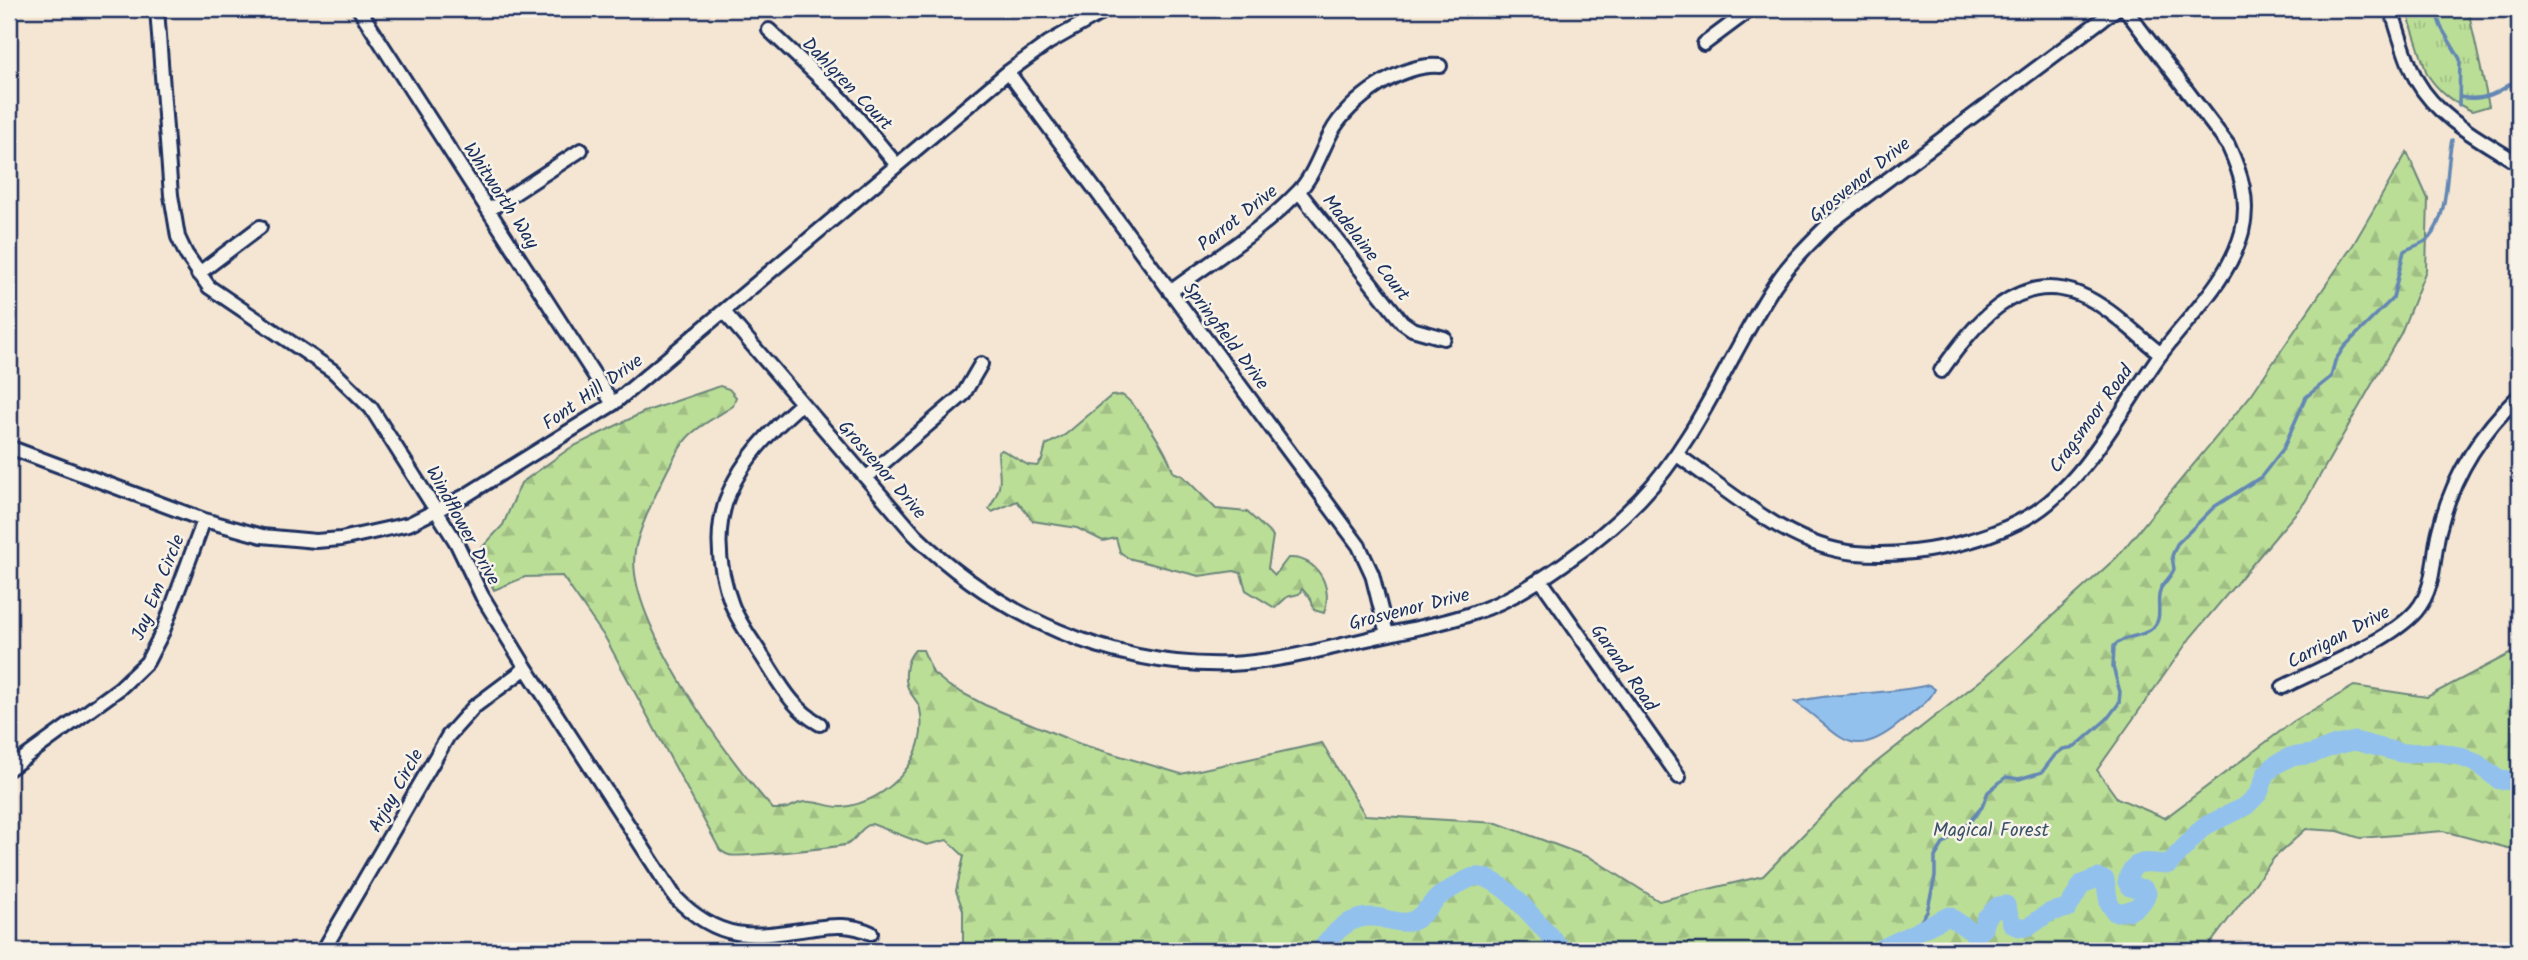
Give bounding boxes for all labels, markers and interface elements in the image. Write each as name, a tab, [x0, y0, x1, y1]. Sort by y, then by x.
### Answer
street label: Dahlgren Court	[794, 31, 900, 139]
street label: Grosvenor Drive	[1803, 130, 1918, 231]
street label: Whitworth Way	[454, 137, 547, 257]
street label: Parrot Drive	[1192, 177, 1285, 260]
street label: Madelaine Court	[1314, 188, 1417, 309]
street label: Springfield Drive	[1175, 276, 1277, 397]
street label: Font Hill Drive	[536, 346, 650, 439]
street label: Cragsmoor Road	[2042, 358, 2142, 480]
street label: Grosvenor Drive	[830, 414, 934, 527]
street label: Windflower Drive	[417, 461, 508, 592]
street label: Jay Em Circle	[124, 530, 194, 645]
street label: Grosvenor Drive	[1346, 580, 1473, 639]
street label: Carrigan Drive	[2282, 598, 2396, 677]
street label: Garand Road	[1582, 618, 1665, 719]
street label: Arjay Circle	[361, 743, 432, 838]
park label: Magical Forest	[1933, 816, 2050, 846]

